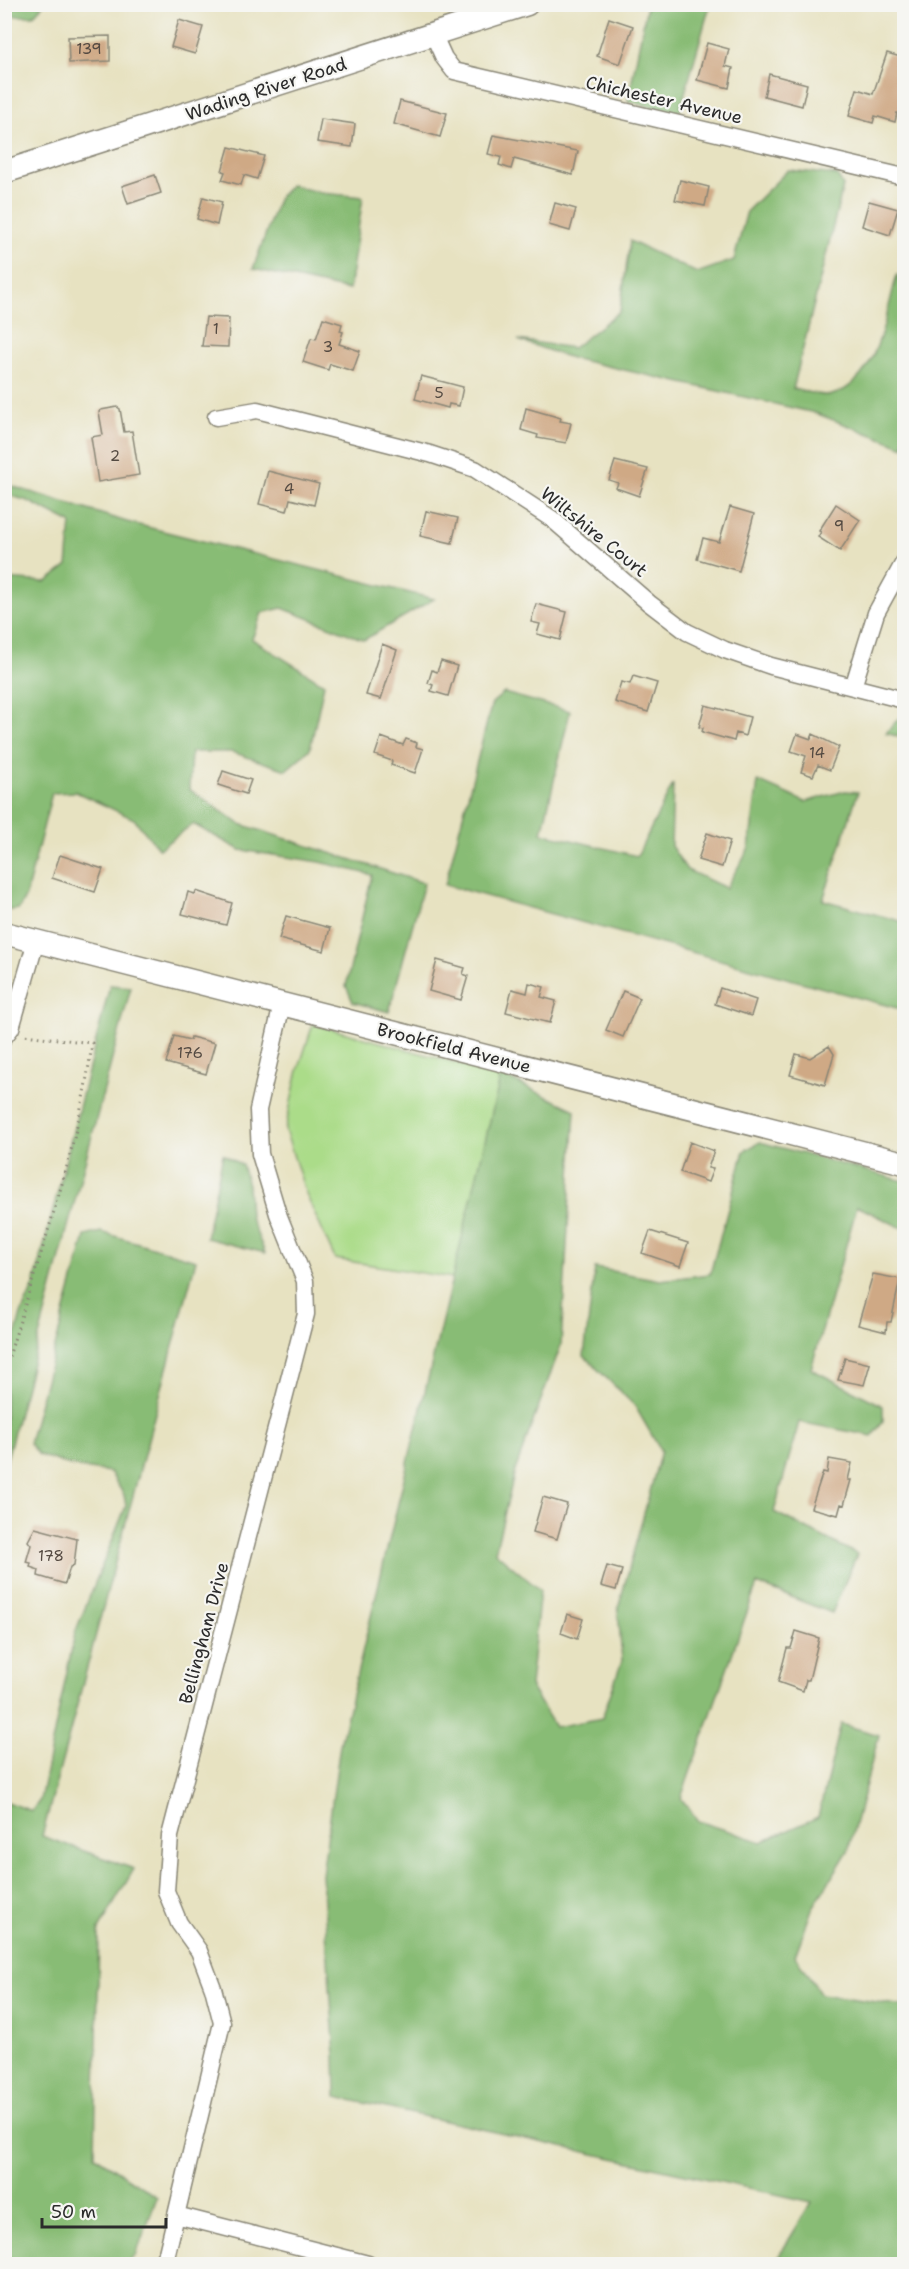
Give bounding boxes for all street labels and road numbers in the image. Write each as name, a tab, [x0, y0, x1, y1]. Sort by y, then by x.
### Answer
street label: Wading River Road	[182, 52, 350, 126]
street label: Chichester Avenue	[583, 70, 745, 130]
street label: Wiltshire Court	[536, 481, 653, 583]
street label: Brookfield Avenue	[375, 1017, 533, 1079]
street label: Bellingham Drive	[174, 1559, 234, 1707]

